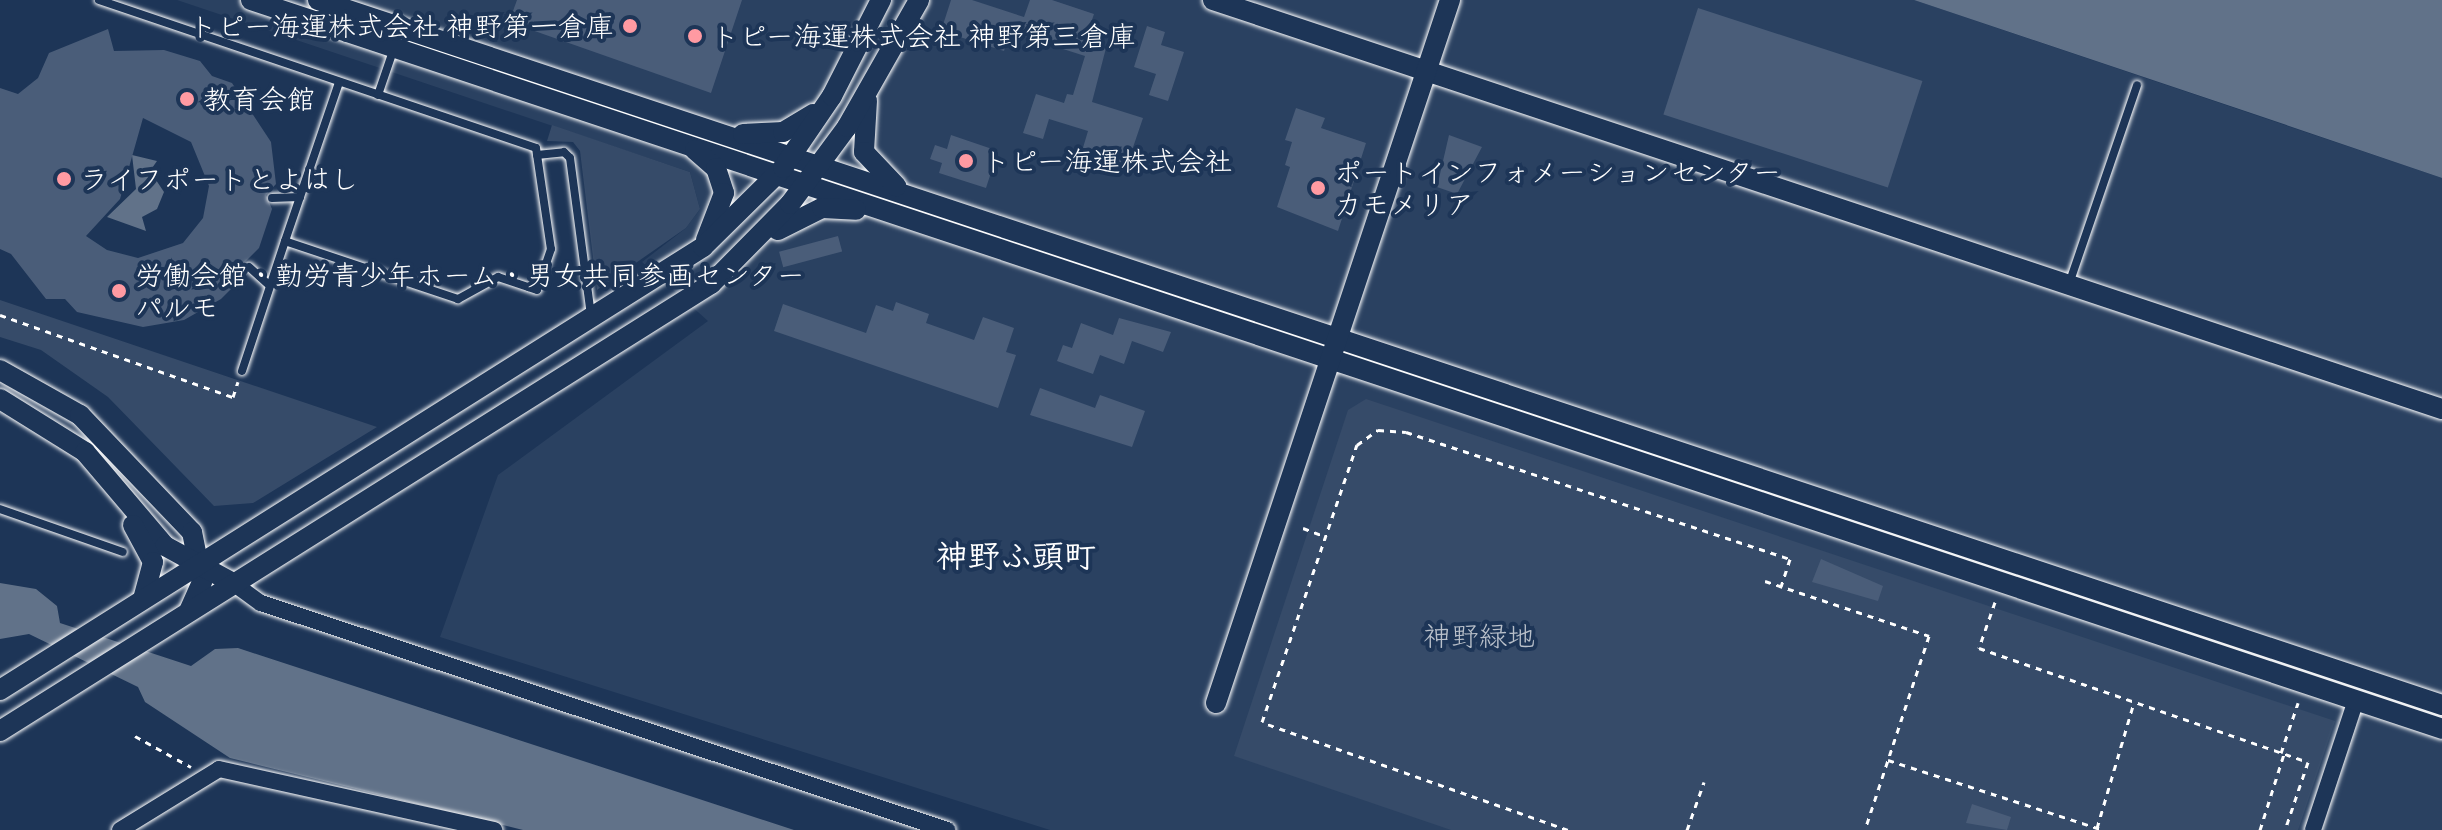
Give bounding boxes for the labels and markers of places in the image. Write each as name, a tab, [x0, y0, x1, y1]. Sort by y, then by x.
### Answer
place label: トピー海運株式会社 神野第一倉庫	[189, 9, 614, 43]
marker: トピー海運株式会社 神野第一倉庫	[621, 17, 639, 35]
place label: トピー海運株式会社 神野第三倉庫	[711, 19, 1136, 53]
marker: トピー海運株式会社 神野第三倉庫	[686, 27, 704, 45]
place label: 教育会館	[203, 82, 315, 116]
marker: 教育会館	[178, 90, 196, 108]
place label: トピー海運株式会社	[982, 144, 1233, 178]
marker: トピー海運株式会社	[957, 152, 975, 170]
place label: ポートインフォメーションセンター カモメリア	[1334, 155, 1782, 221]
place label: ライフポートとよはし	[80, 162, 360, 196]
marker: ライフポートとよはし	[55, 170, 73, 188]
marker: ポートインフォメーションセンター カモメリア	[1309, 179, 1327, 197]
place label: 労働会館・勤労青少年ホーム・男女共同参画センター パルモ	[135, 258, 807, 324]
marker: 労働会館・勤労青少年ホーム・男女共同参画センター パルモ	[110, 282, 128, 300]

